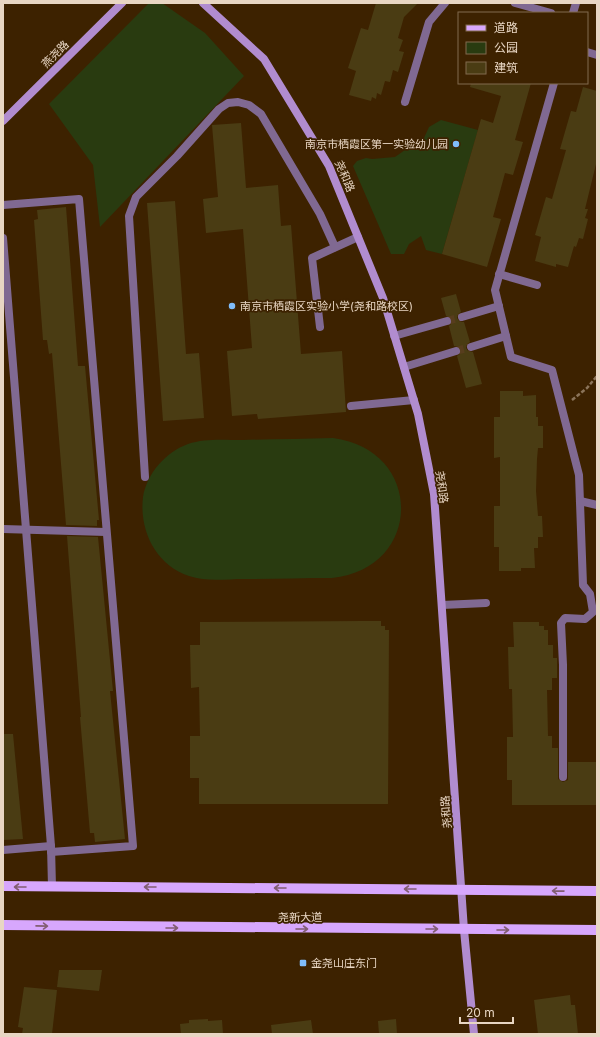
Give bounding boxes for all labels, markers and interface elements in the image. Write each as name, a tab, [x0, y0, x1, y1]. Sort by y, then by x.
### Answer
legend	[458, 12, 588, 84]
text: 道路	[494, 20, 518, 35]
street label: 燕尧路	[38, 37, 72, 71]
text: 公园	[494, 40, 518, 55]
text: 建筑	[494, 60, 518, 75]
place label: 南京市栖霞区第一实验幼儿园	[305, 137, 448, 151]
marker: 南京市栖霞区第一实验幼儿园	[451, 139, 461, 149]
street label: 尧和路	[332, 158, 358, 194]
place label: 南京市栖霞区实验小学(尧和路校区)	[240, 299, 413, 313]
marker: 南京市栖霞区实验小学(尧和路校区)	[227, 301, 237, 311]
street label: 尧和路	[433, 470, 451, 504]
street label: 尧和路	[438, 795, 454, 829]
one-way arrow	[14, 883, 27, 890]
one-way arrow	[144, 884, 157, 891]
one-way arrow	[274, 884, 287, 892]
one-way arrow	[404, 885, 417, 893]
one-way arrow	[552, 887, 565, 895]
street label: 尧新大道	[278, 910, 322, 924]
one-way arrow	[35, 923, 48, 930]
one-way arrow	[165, 924, 178, 932]
one-way arrow	[295, 925, 308, 932]
one-way arrow	[425, 925, 438, 933]
one-way arrow	[496, 926, 509, 934]
place label: 金尧山庄东门	[311, 956, 377, 970]
marker: 金尧山庄东门	[298, 958, 308, 968]
scale bar	[460, 999, 513, 1025]
text: 20 m	[466, 1005, 495, 1020]

